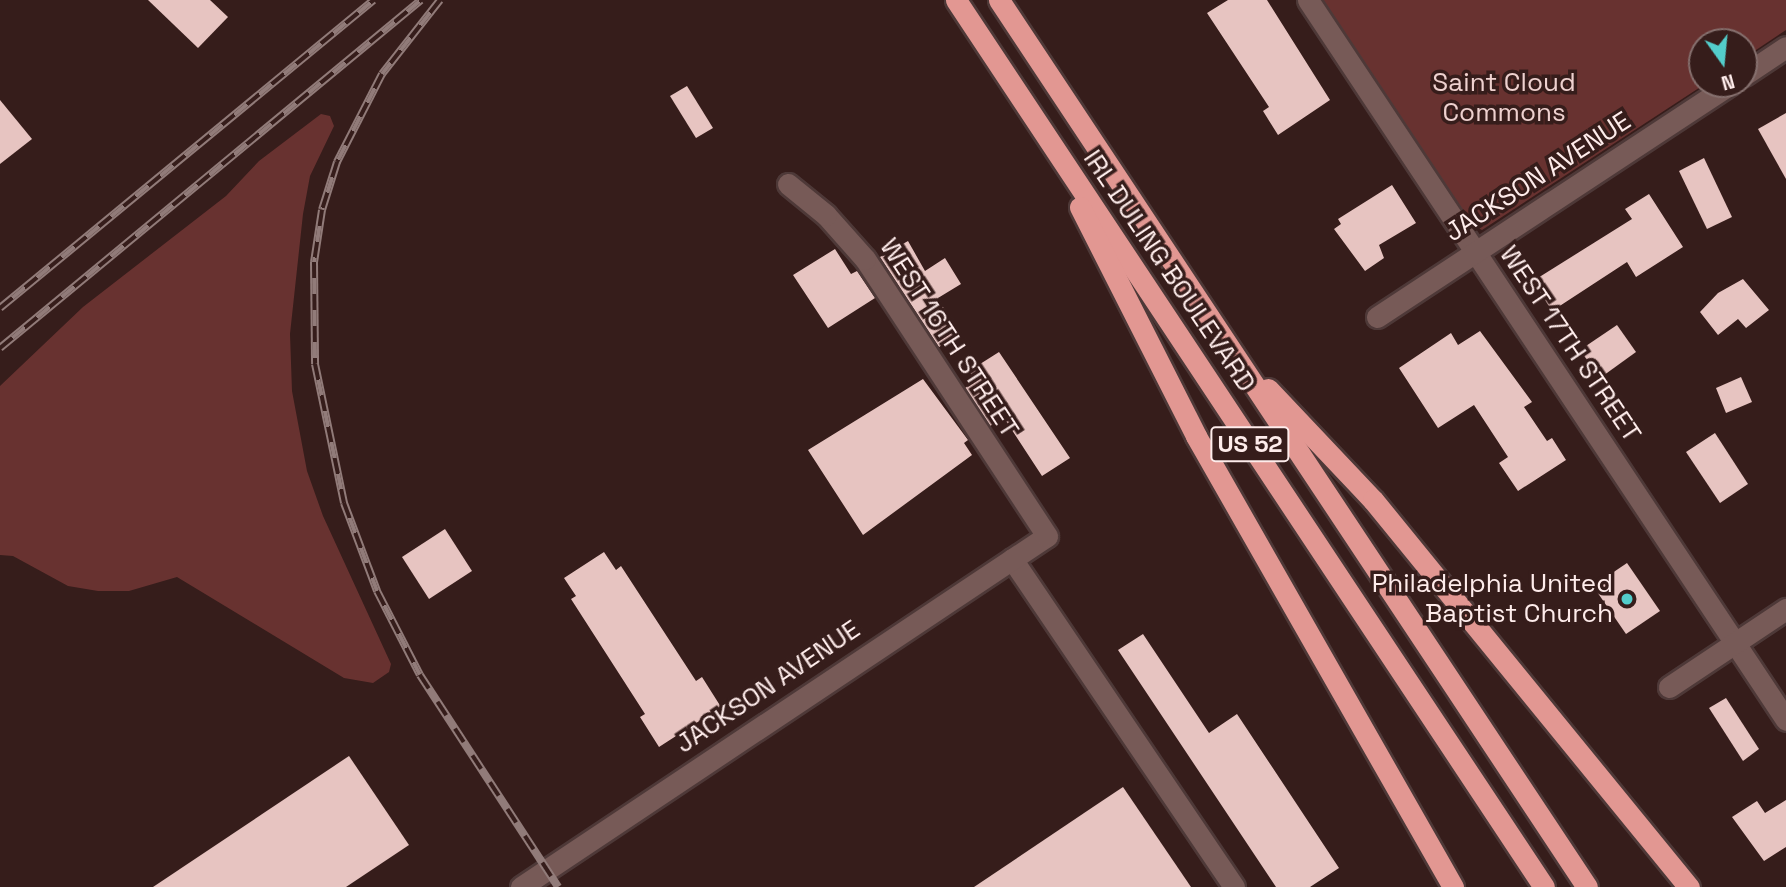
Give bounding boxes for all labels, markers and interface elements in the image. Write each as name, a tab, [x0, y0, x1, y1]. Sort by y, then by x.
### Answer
north arrow	[1688, 28, 1758, 98]
park label: Saint Cloud Commons	[1432, 67, 1576, 128]
text: N	[1719, 68, 1737, 96]
street label: JACKSON AVENUE	[1439, 105, 1637, 249]
street label: IRL DULING BOULEVARD	[1076, 144, 1262, 398]
street label: WEST 16TH STREET	[873, 232, 1025, 444]
street label: WEST 17TH STREET	[1493, 240, 1647, 448]
road number: US 52	[1210, 424, 1290, 464]
place label: Philadelphia United Baptist Church	[1372, 568, 1613, 630]
marker: Philadelphia United Baptist Church	[1619, 591, 1635, 607]
street label: JACKSON AVENUE	[670, 614, 866, 760]

